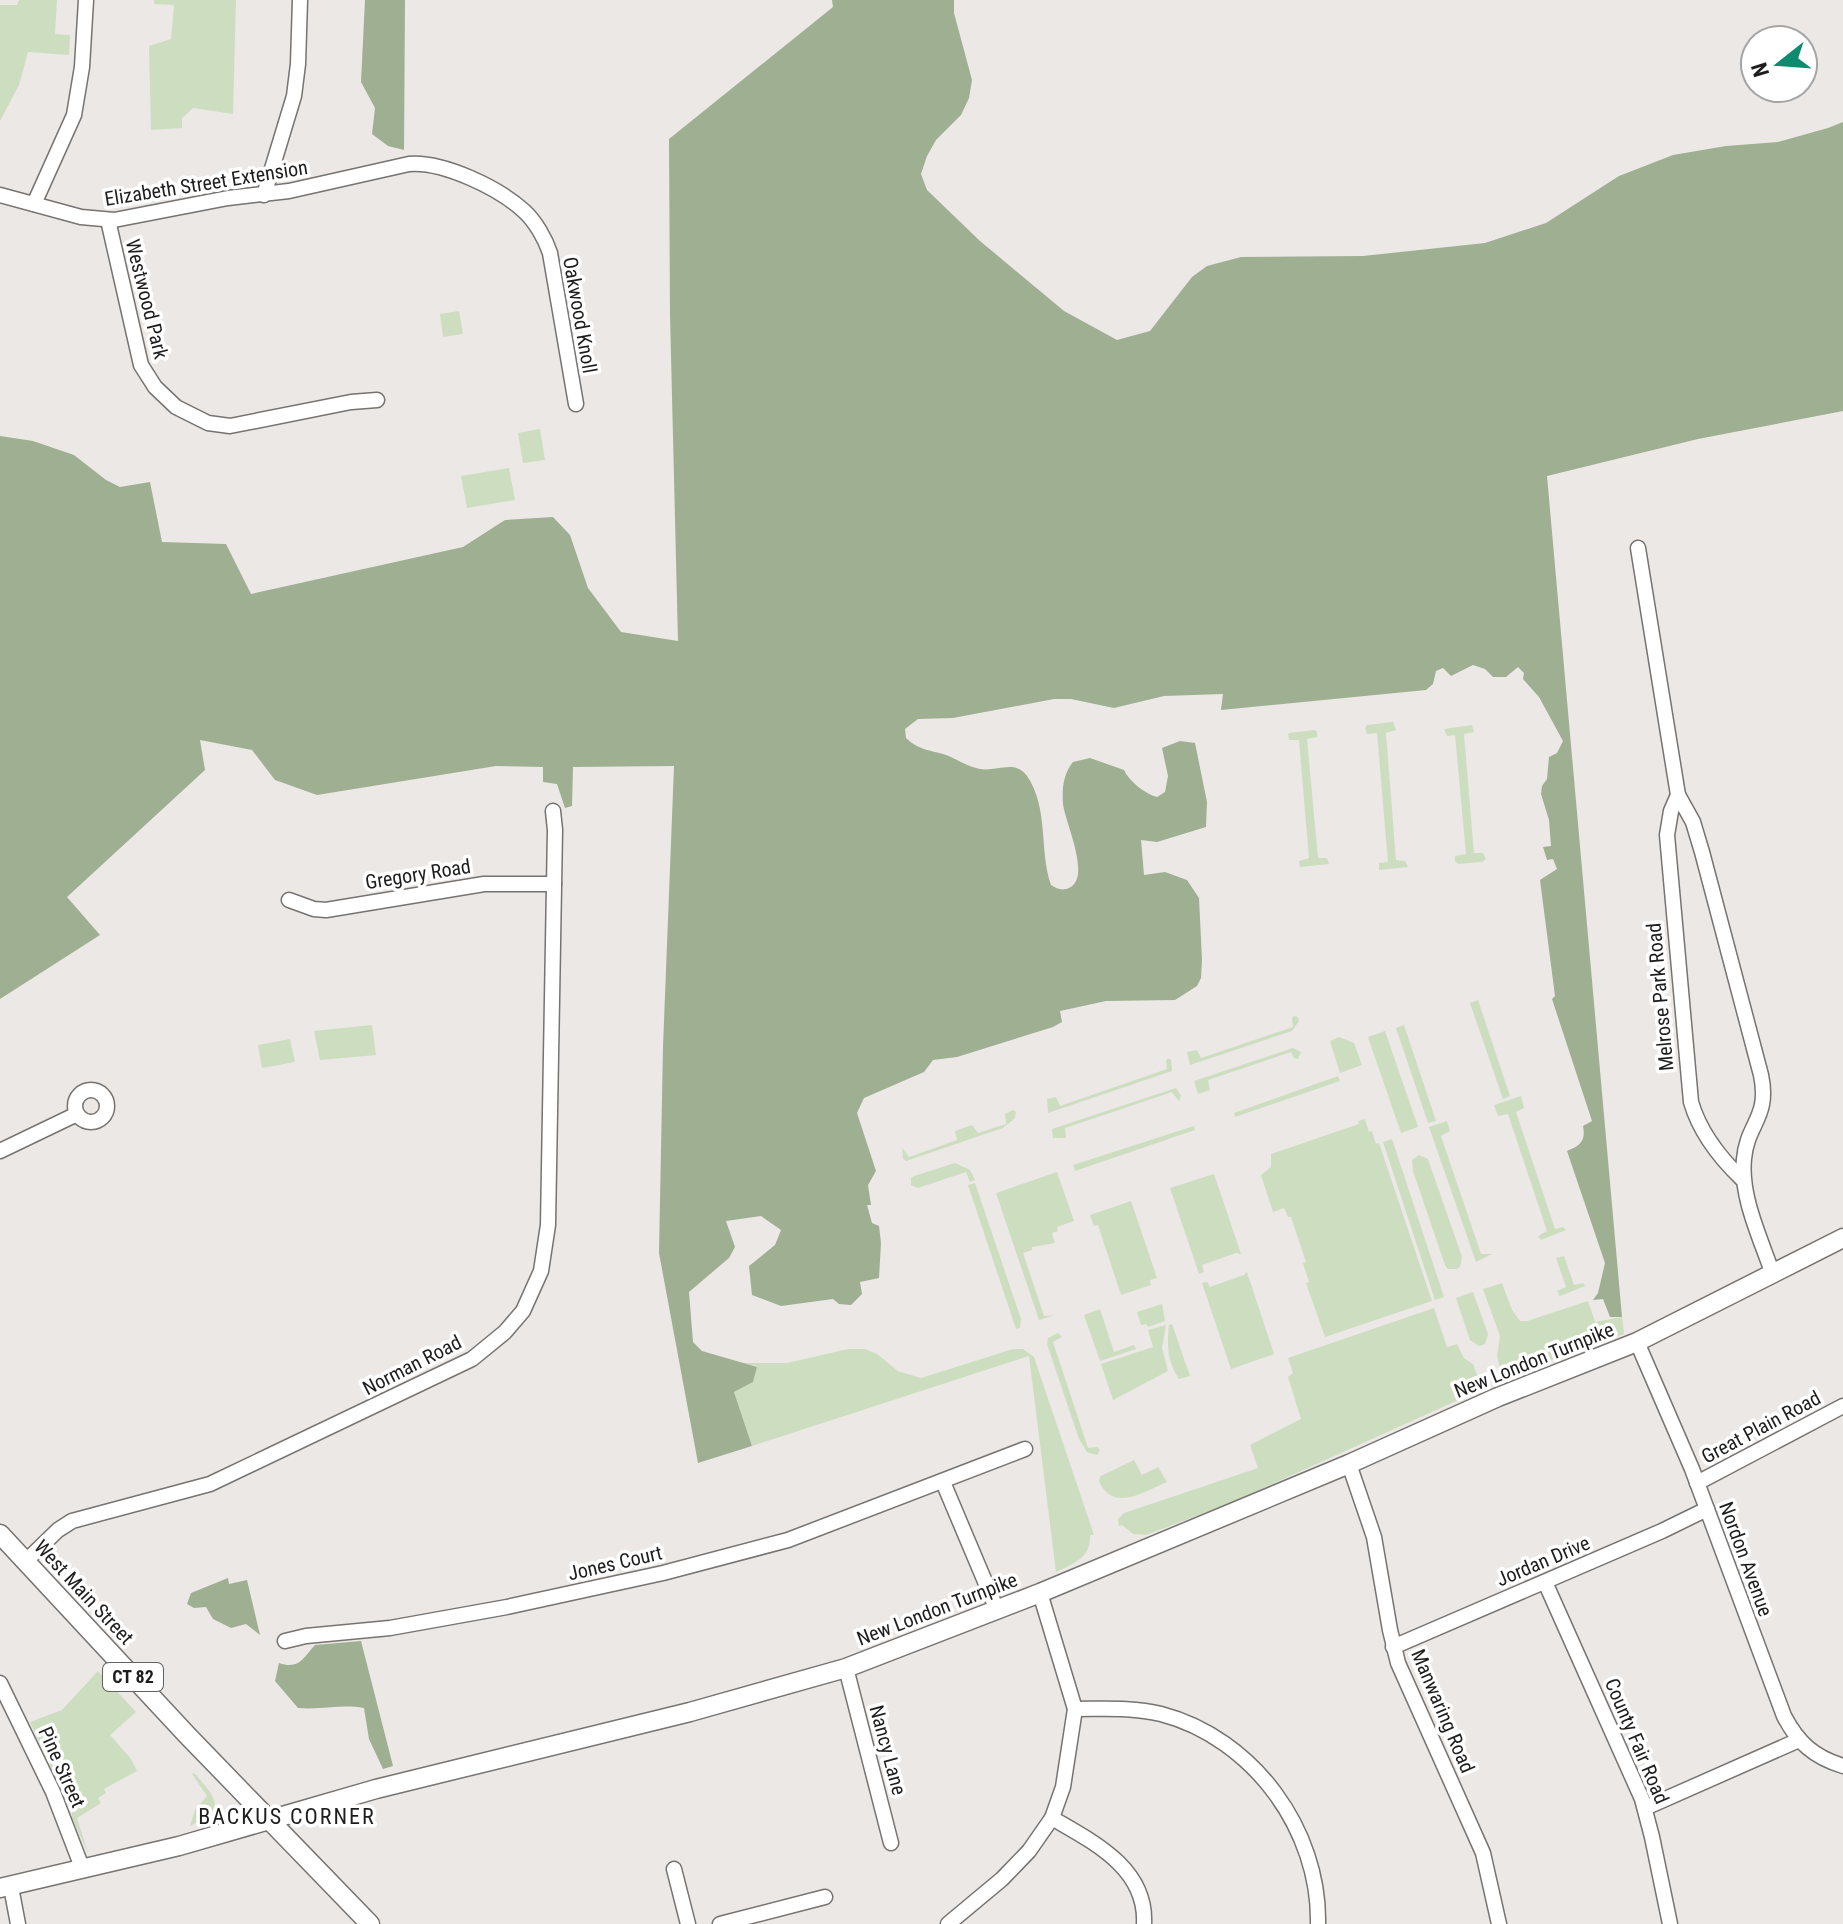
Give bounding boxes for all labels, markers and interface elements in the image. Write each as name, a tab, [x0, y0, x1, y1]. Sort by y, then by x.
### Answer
north arrow	[1739, 24, 1819, 104]
text: N	[1746, 60, 1774, 80]
street label: Elizabeth Street Extension	[103, 155, 309, 211]
street label: Westwood Park	[121, 237, 173, 361]
street label: Oakwood Knoll	[558, 255, 602, 375]
street label: Gregory Road	[364, 854, 472, 894]
street label: Melrose Park Road	[1642, 922, 1678, 1072]
street label: New London Turnpike	[1451, 1317, 1617, 1403]
street label: Norman Road	[359, 1330, 465, 1400]
street label: Great Plain Road	[1697, 1386, 1825, 1468]
street label: Nordon Avenue	[1714, 1498, 1778, 1620]
street label: Jordan Drive	[1493, 1531, 1593, 1591]
street label: West Main Street	[29, 1535, 139, 1649]
street label: Jones Court	[566, 1540, 665, 1585]
street label: New London Turnpike	[853, 1567, 1021, 1651]
street label: Manwaring Road	[1406, 1646, 1480, 1776]
road number: CT 82	[103, 1663, 163, 1691]
street label: County Fair Road	[1600, 1675, 1674, 1807]
street label: Nancy Lane	[865, 1702, 911, 1798]
street label: Pine Street	[34, 1723, 91, 1811]
district label: BACKUS CORNER	[198, 1804, 376, 1829]

